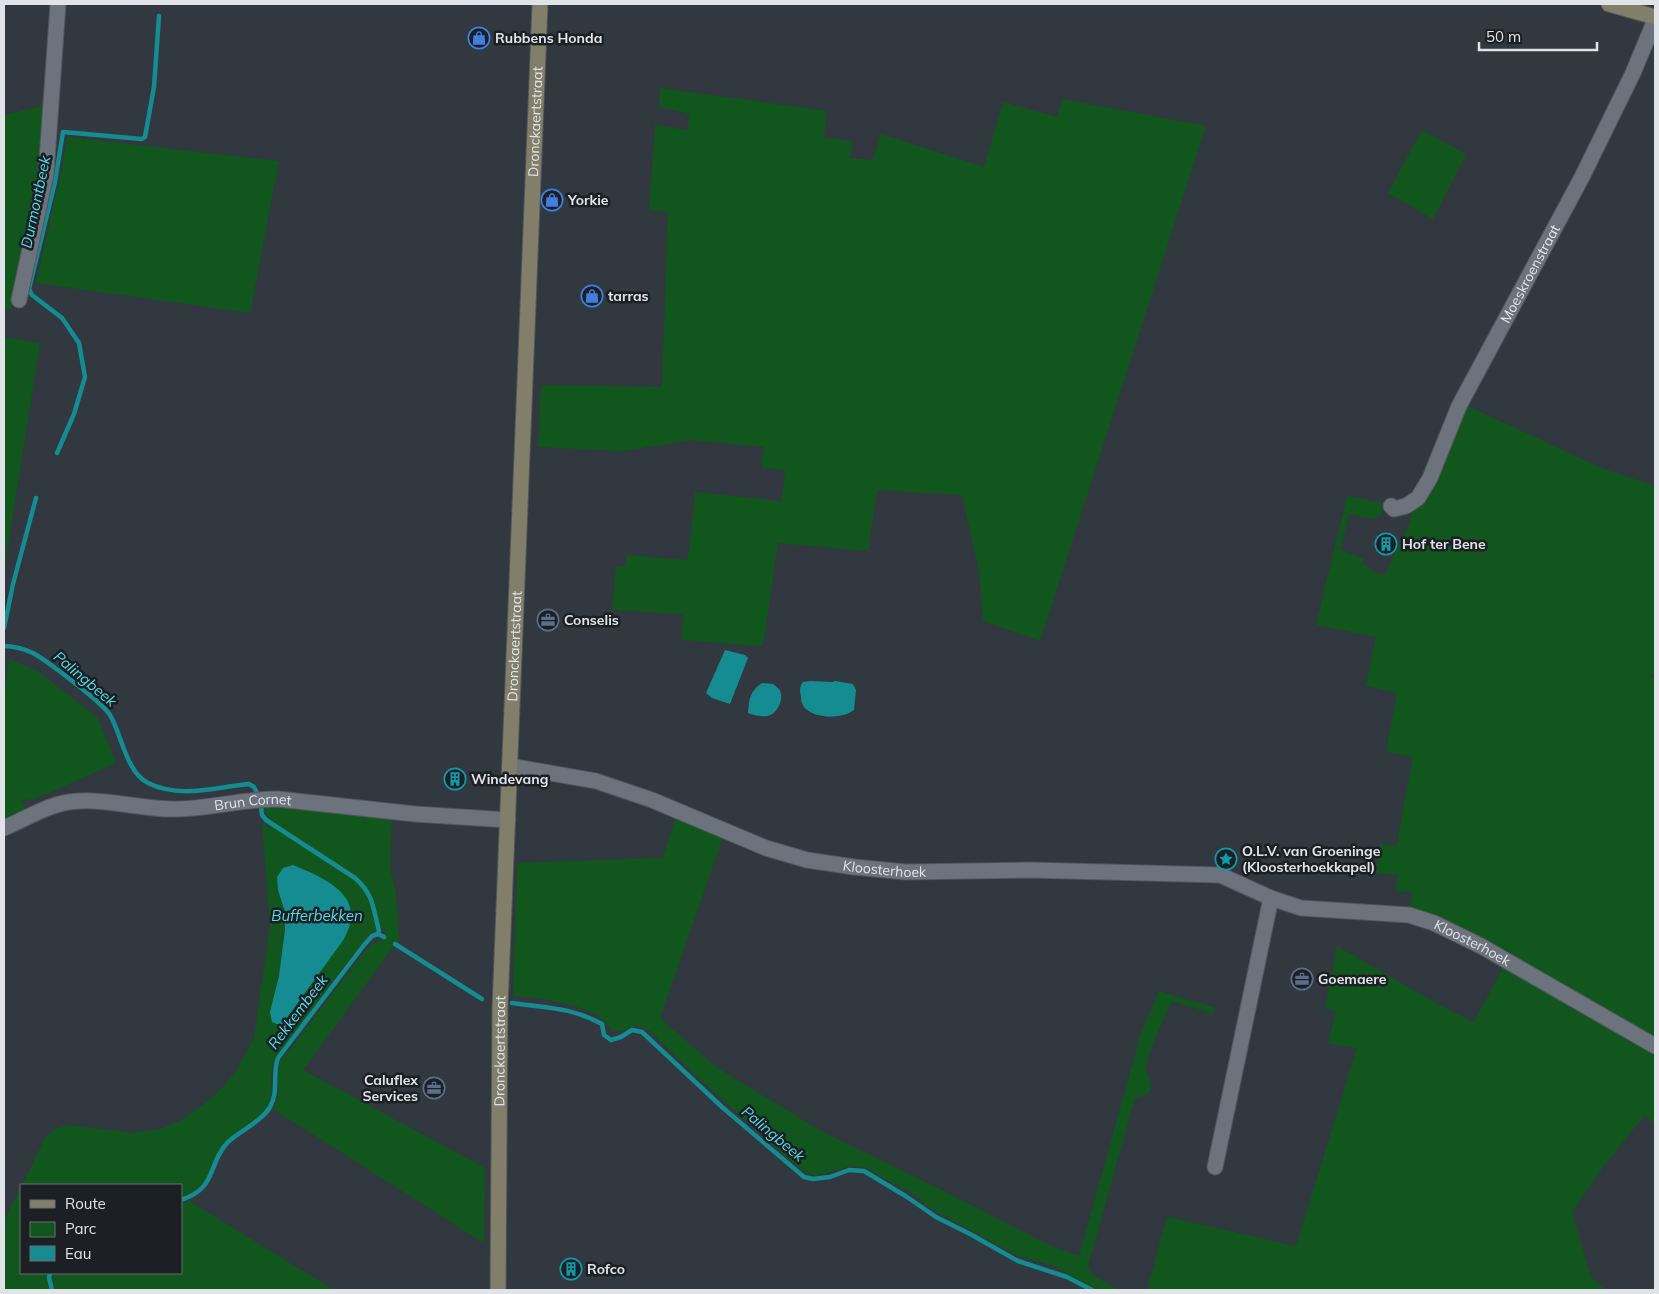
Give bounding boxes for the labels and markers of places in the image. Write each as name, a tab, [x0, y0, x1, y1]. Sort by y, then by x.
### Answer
shop icon: Rubbens Honda	[467, 26, 491, 50]
place label: Rubbens Honda	[495, 29, 602, 47]
shop icon: Yorkie	[540, 188, 564, 212]
place label: Yorkie	[567, 191, 609, 209]
shop icon: tarras	[580, 284, 604, 308]
place label: tarras	[608, 287, 649, 305]
building icon: Hof ter Bene	[1374, 532, 1398, 556]
place label: Hof ter Bene	[1402, 535, 1486, 553]
office icon: Conselis	[536, 608, 560, 632]
place label: Conselis	[564, 611, 619, 629]
building icon: Windevang	[443, 767, 467, 791]
place label: Windevang	[471, 770, 548, 788]
place label: O.L.V. van Groeninge (Kloosterhoekkapel)	[1242, 842, 1381, 876]
place icon: O.L.V. van Groeninge (Kloosterhoekkapel)	[1214, 847, 1238, 871]
office icon: Goemaere	[1290, 967, 1314, 991]
place label: Goemaere	[1318, 970, 1387, 988]
place label: Caluflex Services	[363, 1071, 418, 1105]
office icon: Caluflex Services	[422, 1076, 446, 1100]
building icon: Rofco	[559, 1257, 583, 1281]
place label: Rofco	[587, 1260, 625, 1278]

